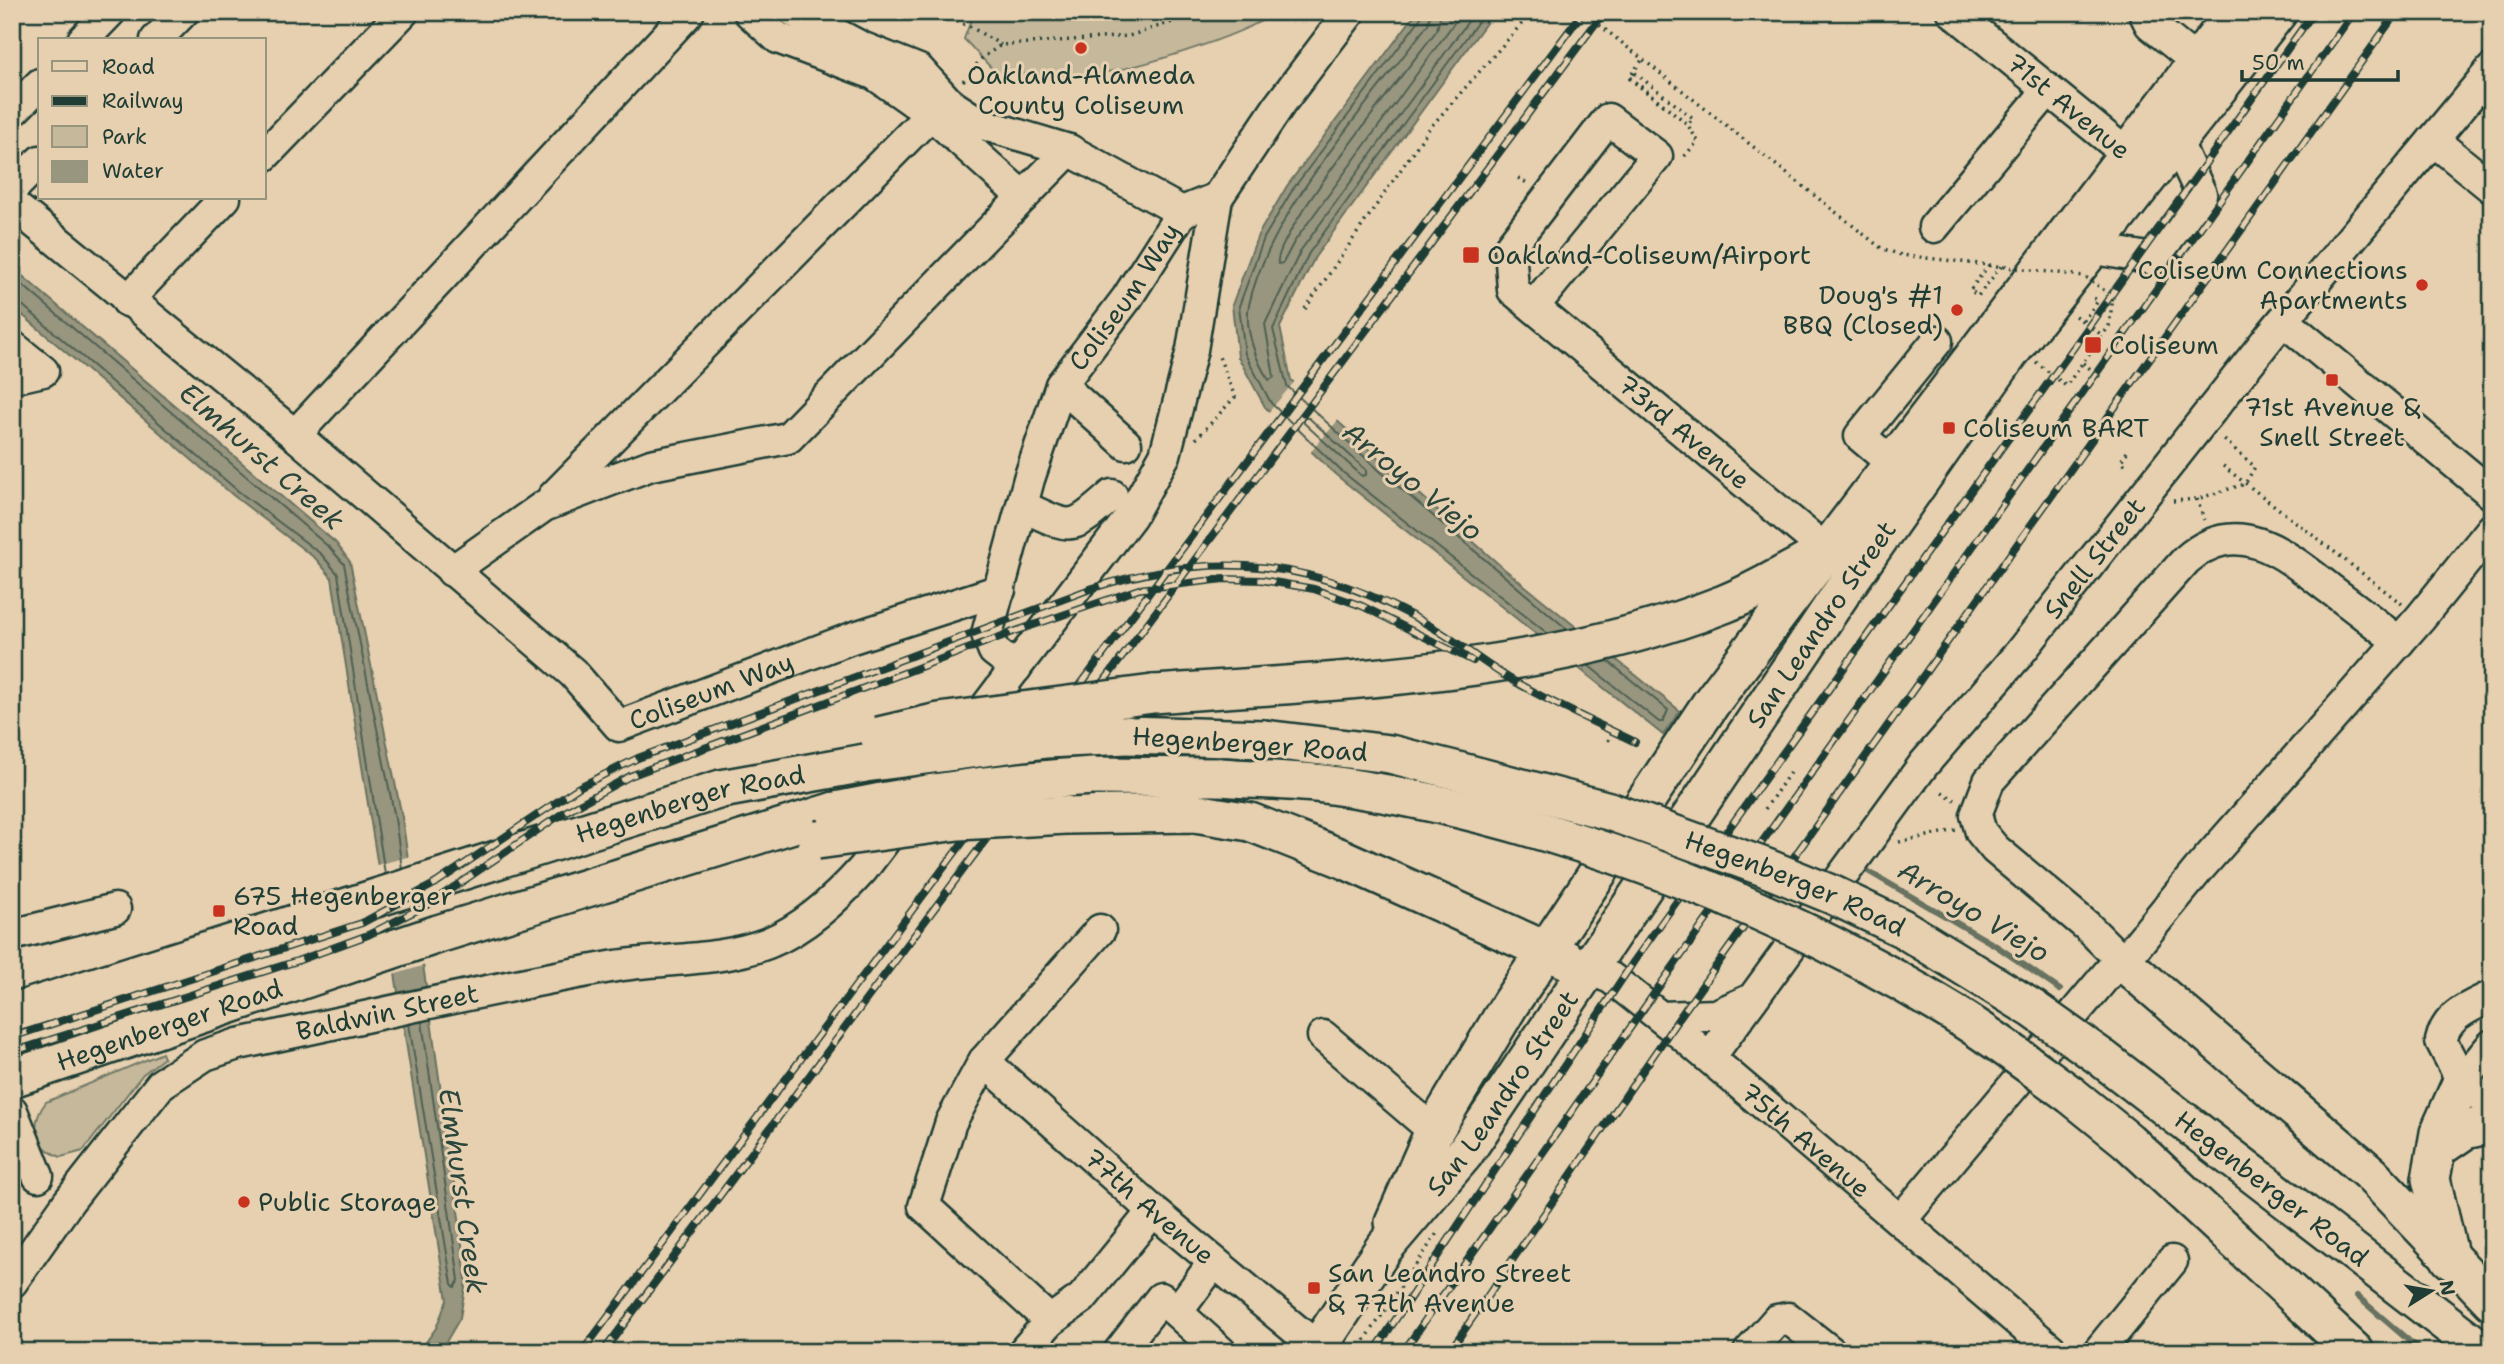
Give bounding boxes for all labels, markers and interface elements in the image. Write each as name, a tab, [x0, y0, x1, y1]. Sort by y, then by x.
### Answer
legend	[38, 38, 266, 200]
scale bar	[2242, 38, 2397, 82]
marker: Oakland-Alameda County Coliseum	[1073, 40, 1089, 56]
street label: 71st Avenue	[1999, 44, 2138, 167]
text: 50 m	[2252, 49, 2305, 77]
text: Road	[102, 53, 155, 81]
place label: Oakland-Alameda County Coliseum	[967, 57, 1195, 122]
text: Railway	[102, 87, 184, 115]
text: Park	[102, 123, 147, 151]
text: Water	[102, 157, 164, 185]
street label: Coliseum Way	[1060, 216, 1188, 378]
place label: Oakland-Coliseum/Airport	[1487, 237, 1811, 272]
marker: Oakland-Coliseum/Airport	[1461, 245, 1481, 265]
place label: Coliseum Connections Apartments	[2138, 252, 2408, 317]
place label: Doug's #1 BBQ (Closed)	[1783, 277, 1943, 342]
marker: Coliseum Connections Apartments	[2414, 277, 2430, 293]
marker: Doug's #1 BBQ (Closed)	[1949, 302, 1965, 318]
place label: Coliseum	[2109, 327, 2219, 362]
marker: Coliseum	[2083, 335, 2103, 355]
street label: 73rd Avenue	[1611, 366, 1758, 497]
marker: 71st Avenue & Snell Street	[2324, 372, 2340, 388]
water label: Elmhurst Creek	[171, 374, 353, 538]
place label: 71st Avenue & Snell Street	[2244, 389, 2421, 454]
place label: Coliseum BART	[1963, 410, 2149, 445]
water label: Arroyo Viejo	[1335, 413, 1491, 549]
marker: Coliseum BART	[1941, 420, 1957, 436]
street label: Snell Street	[2035, 490, 2153, 626]
street label: San Leandro Street	[1738, 513, 1904, 735]
street label: Coliseum Way	[624, 644, 798, 738]
street label: Hegenberger Road	[1131, 718, 1369, 769]
street label: Hegenberger Road	[571, 756, 807, 851]
street label: Hegenberger Road	[1680, 822, 1912, 944]
water label: Arroyo Viejo	[1891, 851, 2057, 971]
place label: 675 Hegenberger Road	[233, 878, 453, 943]
marker: 675 Hegenberger Road	[211, 903, 227, 919]
street label: Hegenberger Road	[52, 970, 287, 1079]
street label: Baldwin Street	[293, 975, 481, 1048]
street label: San Leandro Street	[1418, 983, 1586, 1203]
street label: 75th Avenue	[1733, 1074, 1879, 1205]
water label: Elmhurst Creek	[430, 1085, 496, 1297]
street label: Hegenberger Road	[2168, 1102, 2376, 1274]
street label: 77th Avenue	[1077, 1140, 1222, 1272]
place label: Public Storage	[258, 1184, 437, 1219]
marker: Public Storage	[236, 1194, 252, 1210]
place label: San Leandro Street & 77th Avenue	[1328, 1255, 1571, 1320]
north arrow	[2396, 1256, 2466, 1326]
text: N	[2433, 1278, 2461, 1298]
marker: San Leandro Street & 77th Avenue	[1306, 1280, 1322, 1296]

